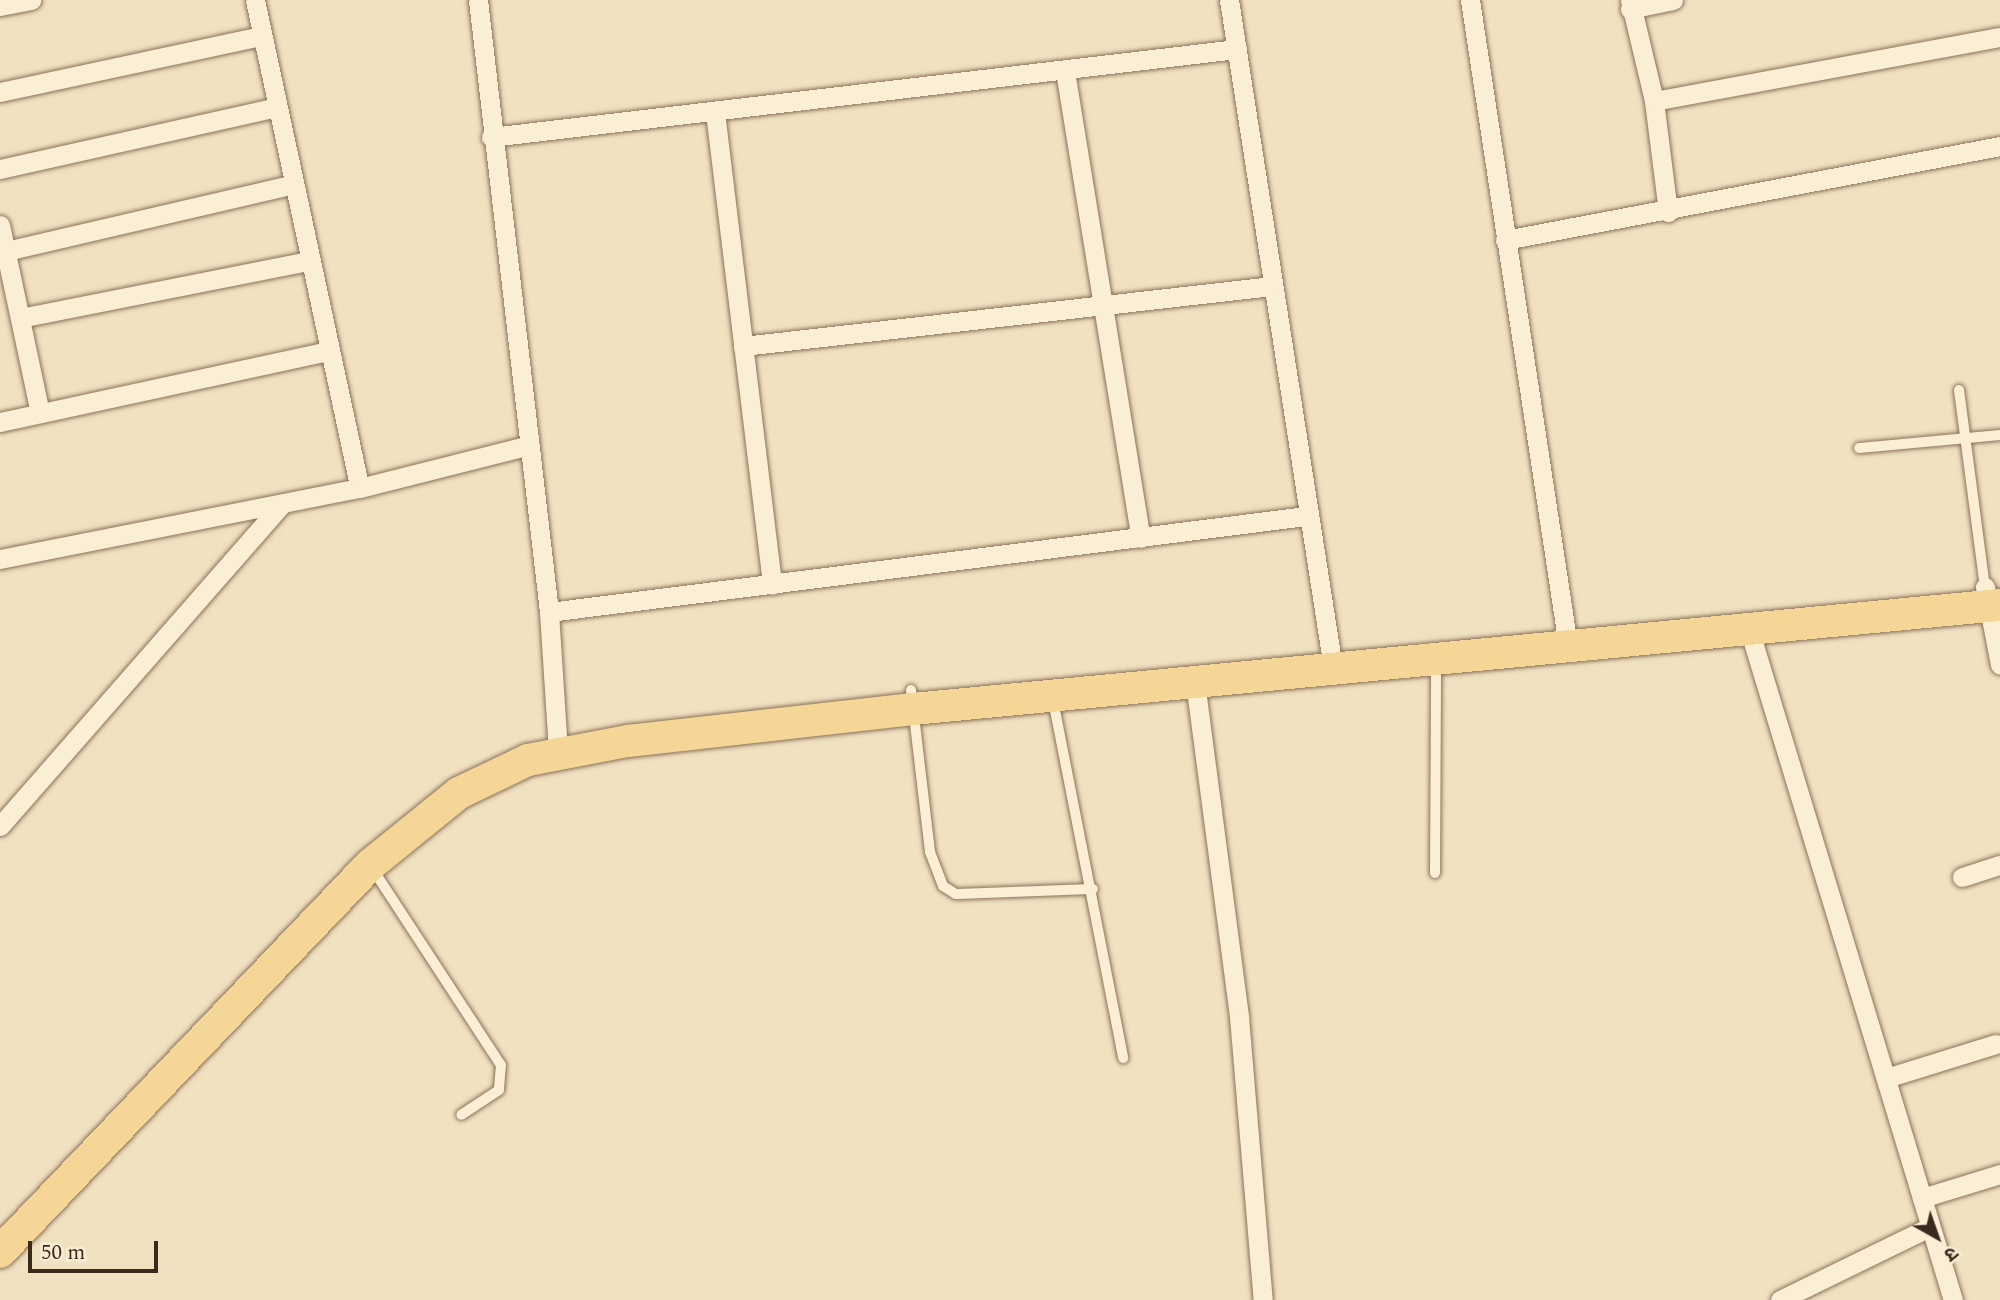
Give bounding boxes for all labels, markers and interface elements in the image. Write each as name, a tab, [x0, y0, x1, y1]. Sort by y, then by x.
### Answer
north arrow	[1902, 1202, 1972, 1272]
scale bar	[32, 1226, 161, 1270]
text: 50 m	[41, 1237, 85, 1269]
text: उ	[1937, 1239, 1964, 1268]

